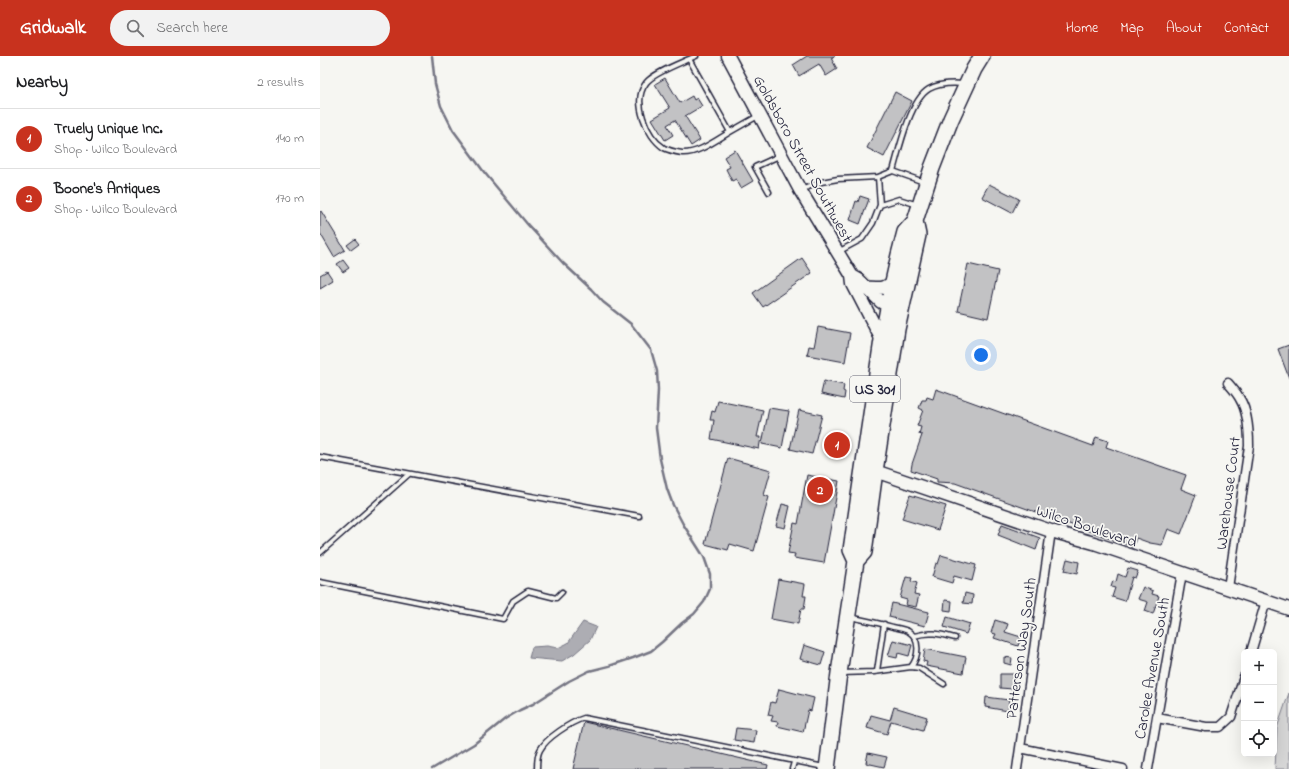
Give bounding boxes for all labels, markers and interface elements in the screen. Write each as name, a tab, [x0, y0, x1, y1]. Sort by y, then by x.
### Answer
search box	[110, 10, 390, 46]
text: Gridwalk	[20, 15, 86, 42]
icon: search	[124, 17, 146, 39]
text: Search here	[156, 17, 228, 39]
text: Home	[1066, 18, 1098, 39]
text: Map	[1120, 18, 1144, 39]
text: About	[1166, 18, 1202, 39]
text: Contact	[1224, 18, 1269, 39]
text: Nearby	[16, 70, 68, 95]
street label: Goldsboro Street Southwest	[746, 71, 859, 248]
text: 2 results	[257, 73, 304, 92]
text: Truely Unique Inc.	[54, 118, 163, 140]
text: 1	[27, 129, 31, 148]
text: 140 m	[276, 129, 304, 148]
text: Shop · Wilco Boulevard	[54, 140, 177, 159]
text: Boone's Antiques	[54, 178, 160, 200]
text: 2	[26, 189, 32, 208]
text: 170 m	[276, 189, 304, 208]
text: Shop · Wilco Boulevard	[54, 200, 177, 219]
your location	[971, 345, 991, 365]
road number: US 301	[850, 376, 900, 402]
pin: 1	[824, 430, 850, 460]
street label: Warehouse Court	[1210, 435, 1248, 551]
pin: 2	[807, 475, 833, 505]
street label: Wilco Boulevard	[1033, 499, 1140, 555]
street label: Patterson Way South	[1000, 576, 1044, 721]
street label: Carolee Avenue South	[1129, 595, 1177, 741]
map controls	[1241, 649, 1277, 757]
button: +	[1241, 649, 1277, 685]
button: −	[1241, 685, 1277, 721]
button: locate	[1241, 721, 1277, 757]

